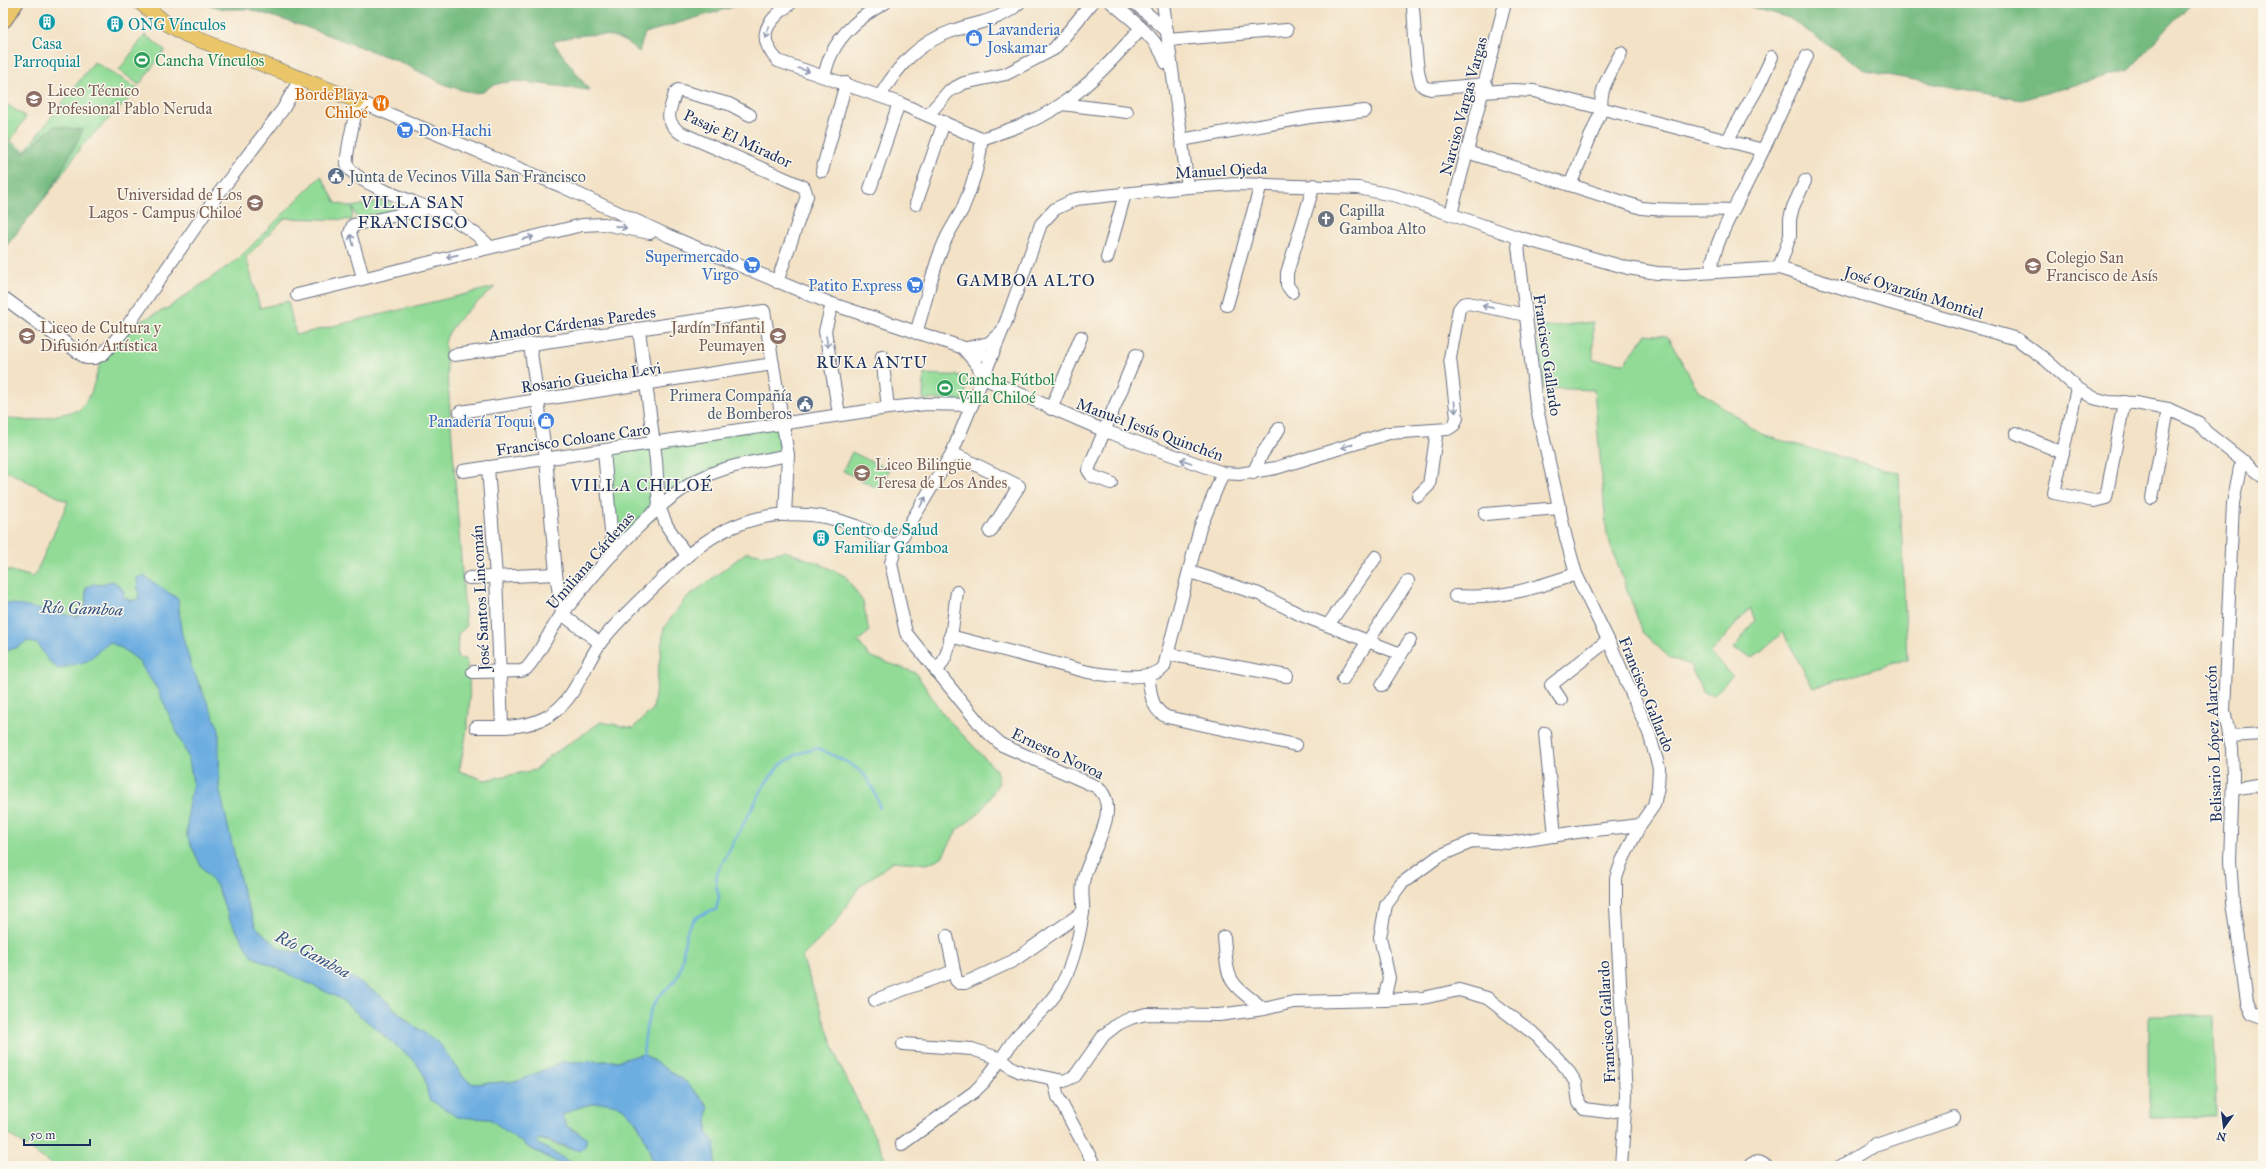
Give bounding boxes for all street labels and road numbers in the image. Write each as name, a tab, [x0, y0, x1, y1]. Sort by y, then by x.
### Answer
street label: Narciso Vargas Vargas	[1436, 34, 1492, 178]
street label: Pasaje El Mirador	[681, 105, 795, 172]
street label: Manuel Ojeda	[1174, 159, 1268, 182]
street label: José Oyarzún Montiel	[1840, 262, 1986, 324]
street label: Francisco Gallardo	[1530, 293, 1565, 417]
street label: Amador Cárdenas Paredes	[486, 302, 657, 345]
street label: Rosario Gueicha Levi	[520, 358, 663, 397]
street label: Manuel Jesús Quinchén	[1073, 394, 1226, 466]
street label: Francisco Coloane Caro	[495, 419, 651, 460]
street label: Umiliana Cárdenas	[543, 507, 638, 613]
street label: José Santos Lincomán	[467, 524, 495, 674]
street label: Francisco Gallardo	[1615, 634, 1678, 755]
street label: Belisario López Alarcón	[2201, 665, 2226, 823]
street label: Ernesto Novoa	[1009, 724, 1107, 783]
street label: Francisco Gallardo	[1594, 960, 1619, 1084]

